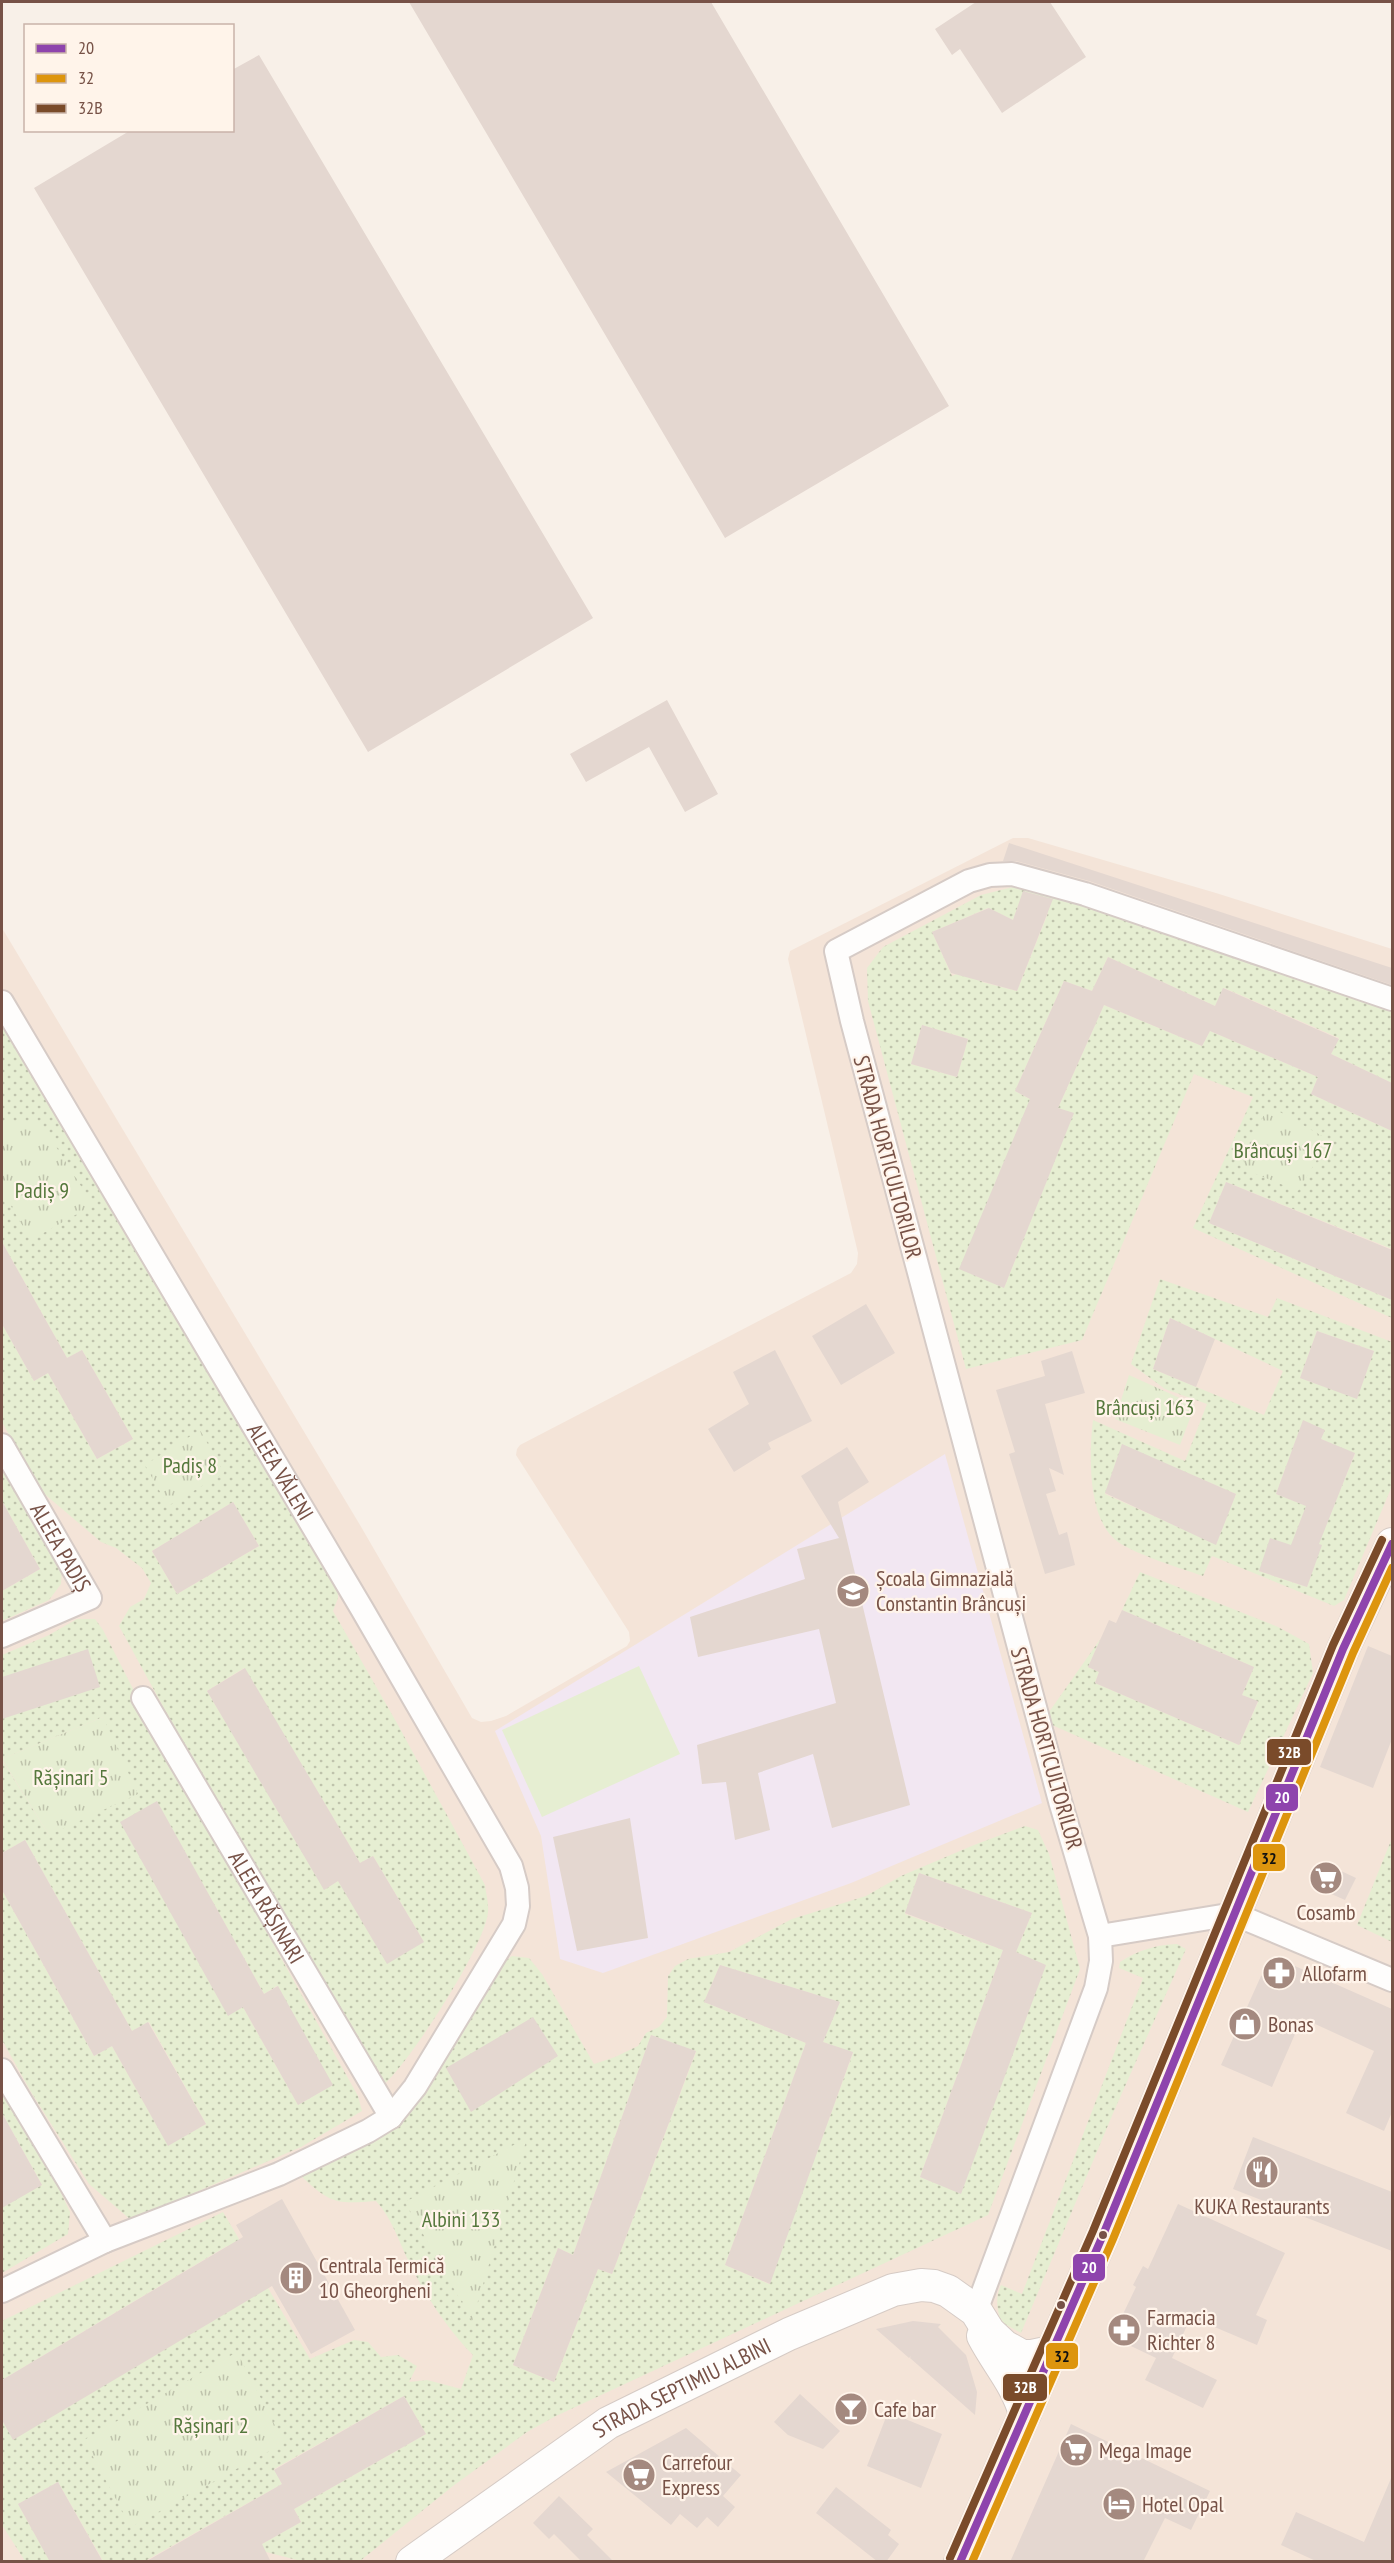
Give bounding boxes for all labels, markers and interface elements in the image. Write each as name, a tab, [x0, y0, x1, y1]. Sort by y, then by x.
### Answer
legend	[24, 24, 234, 132]
text: 20	[78, 36, 94, 59]
text: 32	[78, 66, 94, 89]
text: 32B	[78, 96, 103, 119]
street label: STRADA HORTICULTORILOR	[847, 1052, 929, 1262]
park label: Brâncuși 167	[1234, 1136, 1332, 1164]
park label: Padiș 9	[15, 1176, 69, 1204]
park label: Brâncuși 163	[1096, 1393, 1194, 1421]
street label: ALEEA VĂLENI	[241, 1418, 320, 1525]
park label: Padiș 8	[163, 1451, 217, 1479]
street label: ALEEA PADIȘ	[24, 1498, 97, 1597]
place label: Școala Gimnazială Constantin Brâncuși	[876, 1564, 1026, 1617]
school or university icon: Școala Gimnazială Constantin Brâncuși	[835, 1573, 871, 1609]
street label: STRADA HORTICULTORILOR	[1005, 1644, 1089, 1852]
line badge: 32B	[1266, 1738, 1312, 1766]
text: 32B	[1277, 1742, 1301, 1762]
park label: Rășinari 5	[33, 1763, 109, 1791]
line badge: 20	[1265, 1783, 1299, 1812]
text: 20	[1274, 1787, 1290, 1807]
line badge: 32	[1252, 1843, 1286, 1872]
street label: ALEEA RĂȘINARI	[223, 1846, 311, 1968]
text: 32	[1261, 1848, 1277, 1868]
supermarket icon: Cosamb	[1308, 1860, 1344, 1896]
place label: Cosamb	[1296, 1898, 1356, 1926]
pharmacy icon: Allofarm	[1261, 1955, 1297, 1991]
place label: Allofarm	[1302, 1959, 1367, 1987]
shop icon: Bonas	[1227, 2006, 1263, 2042]
place label: Bonas	[1268, 2010, 1314, 2038]
restaurant icon: KUKA Restaurants	[1244, 2154, 1280, 2190]
place label: KUKA Restaurants	[1194, 2192, 1330, 2220]
park label: Albini 133	[422, 2205, 500, 2233]
unlabelled marker	[1097, 2229, 1109, 2241]
place label: Centrala Termică 10 Gheorgheni	[319, 2251, 445, 2304]
line badge: 20	[1072, 2253, 1106, 2282]
text: 20	[1081, 2257, 1097, 2277]
building icon: Centrala Termică 10 Gheorgheni	[278, 2260, 314, 2296]
unlabelled marker	[1055, 2299, 1067, 2311]
place label: Farmacia Richter 8	[1147, 2303, 1215, 2356]
pharmacy icon: Farmacia Richter 8	[1106, 2312, 1142, 2348]
street label: STRADA SEPTIMIU ALBINI	[587, 2331, 775, 2444]
line badge: 32	[1045, 2342, 1079, 2370]
text: 32	[1054, 2346, 1070, 2366]
line badge: 32B	[1002, 2373, 1048, 2402]
text: 32B	[1013, 2377, 1037, 2397]
bar icon: Cafe bar	[833, 2391, 869, 2427]
place label: Cafe bar	[874, 2395, 936, 2423]
park label: Rășinari 2	[173, 2411, 249, 2439]
supermarket icon: Mega Image	[1058, 2432, 1094, 2468]
place label: Mega Image	[1099, 2436, 1192, 2464]
place label: Carrefour Express	[662, 2448, 732, 2501]
supermarket icon: Carrefour Express	[621, 2457, 657, 2493]
hotel icon: Hotel Opal	[1101, 2486, 1137, 2522]
place label: Hotel Opal	[1142, 2490, 1224, 2518]

